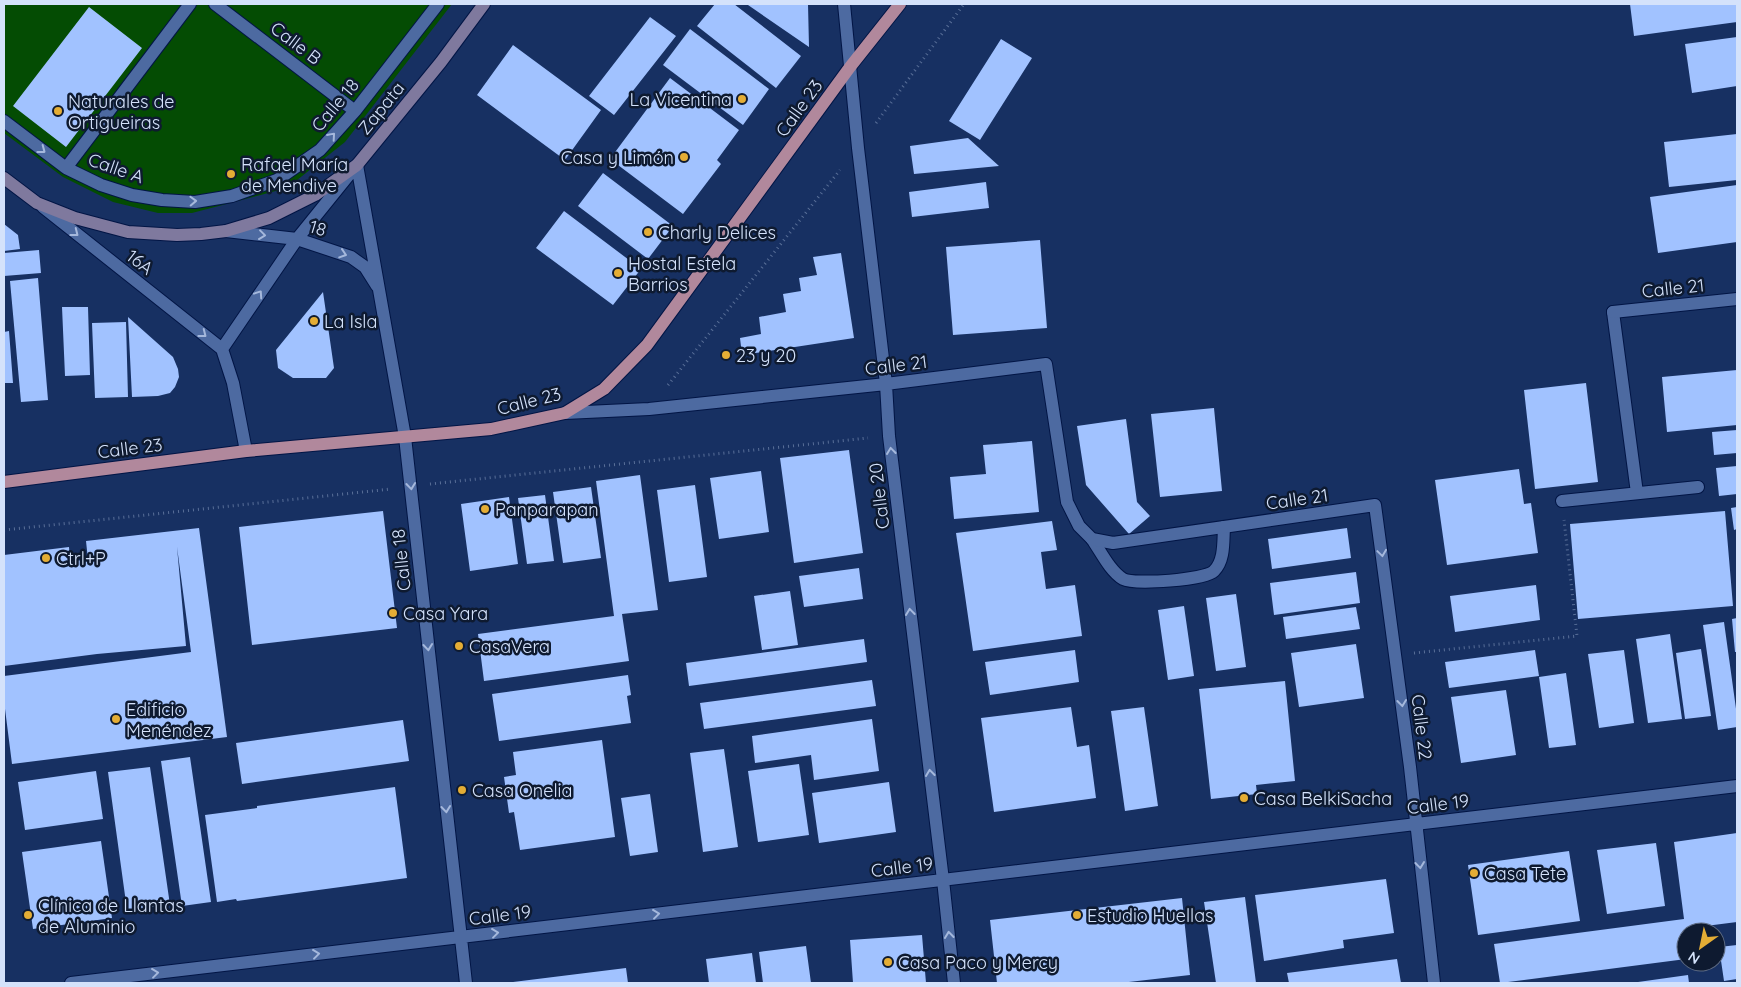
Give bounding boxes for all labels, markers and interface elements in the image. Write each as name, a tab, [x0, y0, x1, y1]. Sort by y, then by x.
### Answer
street label: Calle B	[266, 16, 326, 70]
street label: Calle 18	[306, 74, 364, 136]
street label: Calle 23	[771, 75, 827, 141]
street label: Zapata	[353, 77, 409, 139]
place label: La Vicentina	[630, 88, 732, 111]
place label: Naturales de Ortigueiras	[68, 90, 175, 134]
marker: La Vicentina	[736, 93, 748, 105]
marker: Naturales de Ortigueiras	[52, 105, 64, 117]
one-way arrow	[327, 133, 335, 142]
one-way arrow	[37, 145, 46, 154]
place label: Casa y Limón	[561, 146, 674, 169]
street label: Calle A	[85, 148, 147, 188]
marker: Casa y Limón	[678, 151, 690, 163]
place label: Rafael María de Mendive	[241, 153, 348, 197]
marker: Rafael María de Mendive	[225, 168, 237, 180]
one-way arrow	[189, 196, 197, 207]
street label: 18	[307, 215, 329, 241]
place label: Charly Delices	[658, 221, 776, 244]
marker: Charly Delices	[642, 226, 654, 238]
one-way arrow	[70, 227, 79, 236]
one-way arrow	[258, 229, 266, 240]
street label: 16A	[122, 244, 158, 280]
one-way arrow	[339, 249, 347, 259]
place label: Hostal Estela Barrios	[628, 252, 736, 296]
marker: Hostal Estela Barrios	[612, 267, 624, 279]
street label: Calle 21	[1641, 273, 1705, 303]
one-way arrow	[253, 290, 263, 299]
place label: La Isla	[324, 310, 377, 333]
marker: La Isla	[308, 315, 320, 327]
one-way arrow	[197, 328, 206, 336]
place label: 23 y 20	[736, 344, 796, 367]
marker: 23 y 20	[720, 349, 732, 361]
street label: Calle 21	[864, 350, 928, 380]
street label: Calle 23	[495, 382, 563, 420]
street label: Calle 23	[96, 433, 164, 463]
one-way arrow	[886, 446, 897, 454]
street label: Calle 20	[864, 462, 894, 530]
one-way arrow	[405, 482, 416, 490]
street label: Calle 21	[1264, 483, 1330, 515]
place label: Panparapan	[495, 498, 599, 521]
marker: Panparapan	[479, 503, 491, 515]
street label: Calle 18	[386, 528, 416, 592]
place label: Ctrl+P	[56, 547, 106, 570]
one-way arrow	[1376, 550, 1387, 558]
marker: Ctrl+P	[40, 552, 52, 564]
place label: Casa Yara	[403, 602, 488, 625]
marker: Casa Yara	[387, 607, 399, 619]
one-way arrow	[905, 608, 916, 616]
place label: CasaVera	[469, 635, 550, 658]
marker: CasaVera	[453, 640, 465, 652]
one-way arrow	[423, 644, 434, 652]
street label: Calle 22	[1407, 693, 1437, 761]
place label: Edificio Menéndez	[126, 698, 212, 742]
one-way arrow	[1396, 699, 1406, 707]
marker: Edificio Menéndez	[110, 713, 122, 725]
one-way arrow	[925, 769, 936, 777]
place label: Casa Onelia	[472, 779, 572, 802]
marker: Casa Onelia	[456, 784, 468, 796]
place label: Casa BelkiSacha	[1254, 787, 1392, 810]
street label: Calle 19	[1406, 789, 1470, 819]
marker: Casa BelkiSacha	[1238, 792, 1250, 804]
one-way arrow	[440, 805, 451, 813]
street label: Calle 19	[870, 852, 934, 882]
one-way arrow	[1414, 861, 1425, 869]
place label: Casa Tete	[1484, 862, 1566, 885]
marker: Casa Tete	[1468, 867, 1480, 879]
place label: Clínica de Llantas de Aluminio	[38, 894, 184, 938]
street label: Calle 19	[468, 900, 532, 930]
place label: Estudio Huellas	[1087, 904, 1214, 927]
marker: Clínica de Llantas de Aluminio	[22, 909, 34, 921]
one-way arrow	[652, 909, 660, 920]
marker: Estudio Huellas	[1071, 909, 1083, 921]
north arrow	[1676, 922, 1726, 972]
one-way arrow	[491, 928, 499, 939]
one-way arrow	[943, 930, 954, 938]
text: N	[1685, 948, 1703, 968]
one-way arrow	[312, 949, 320, 960]
place label: Casa Paco y Mercy	[898, 951, 1058, 974]
marker: Casa Paco y Mercy	[882, 956, 894, 968]
one-way arrow	[151, 968, 159, 979]

